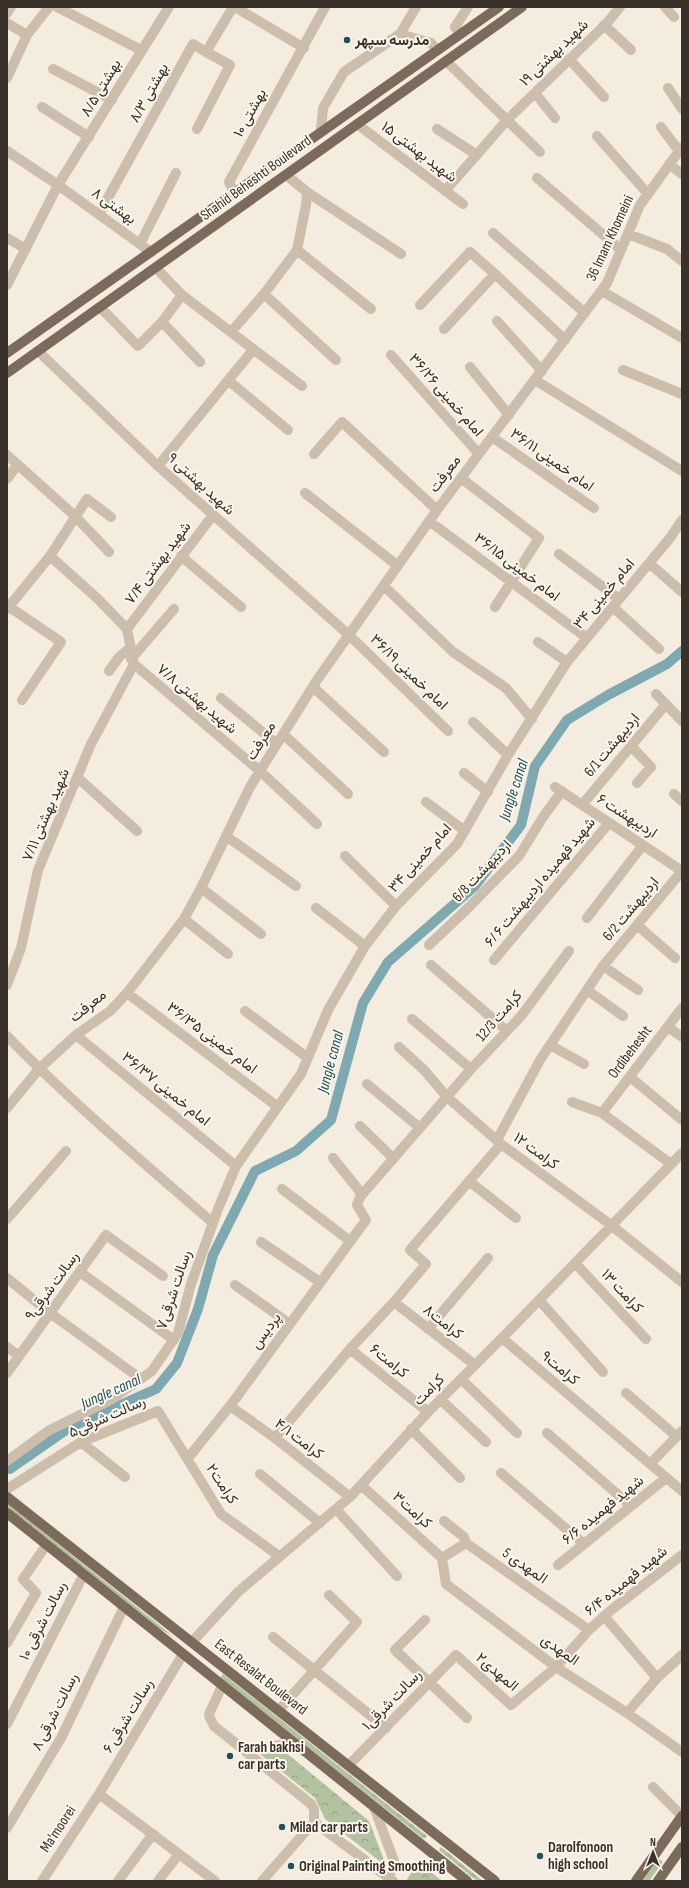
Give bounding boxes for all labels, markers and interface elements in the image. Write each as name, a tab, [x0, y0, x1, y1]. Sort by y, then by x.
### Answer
street label: شهید بهشتی ۱۹	[515, 15, 593, 91]
place label: مدرسه سپهر	[354, 31, 429, 50]
marker: مدرسه سپهر	[342, 35, 352, 45]
street label: بهشتی ۸/۵	[76, 56, 126, 120]
street label: بهشتی ۸/۳	[125, 60, 173, 126]
street label: بهشتی ۱۰	[229, 85, 271, 141]
street label: شهید بهشتی ۱۵	[377, 117, 461, 187]
street label: Shahid Beheshti Boulevard	[197, 131, 315, 225]
street label: ۸ بهشتی	[88, 183, 140, 229]
street label: 36 Imam Khomeini	[582, 192, 638, 284]
street label: امام خمینی ۳۶/۲۶	[404, 349, 488, 441]
street label: امام خمینی ۳۶/۱۱	[506, 424, 598, 496]
street label: شهید بهشتی ۹	[163, 449, 239, 519]
street label: معرفت	[425, 451, 465, 497]
street label: شهید بهشتی ۷/۴	[121, 518, 195, 608]
street label: امام خمینی ۳۶/۱۵	[470, 529, 564, 605]
street label: امام خمینی ۳۴	[569, 555, 639, 633]
street label: امام خمینی ۳۶/۱۹	[366, 630, 452, 714]
street label: شهید بهشتی ۷/۸	[153, 660, 241, 738]
street label: اردیبهشت 6/1	[580, 709, 644, 781]
street label: معرفت	[242, 718, 280, 764]
water label: Jungle canal	[495, 756, 533, 824]
street label: شهید بهشتی ۷/۱۱	[18, 766, 74, 864]
street label: اردیبهشت ۶	[593, 789, 661, 843]
street label: شهید فهمیده اردیبهشت ۶ /۶	[480, 813, 600, 951]
street label: امام خمینی ۳۴	[384, 820, 456, 896]
street label: اردیبهشت 6/8	[448, 836, 516, 906]
street label: اردیبهشت 6/2	[599, 873, 663, 945]
street label: معرفت	[66, 985, 110, 1027]
street label: کرامت 12/3	[472, 986, 527, 1046]
street label: امام خمینی ۳۶/۳۵	[163, 998, 261, 1078]
street label: Ordibehesht	[604, 1021, 656, 1082]
water label: Jungle canal	[313, 1028, 349, 1096]
street label: امام خمینی ۳۶/۳۷	[118, 1048, 214, 1130]
street label: کرامت ۱۲	[510, 1128, 563, 1174]
street label: رسالت شرقی۹	[21, 1248, 83, 1324]
street label: رسالت شرقی۷	[152, 1248, 196, 1332]
street label: کرامت ۱۳	[597, 1265, 647, 1317]
street label: کرامت۸	[419, 1300, 467, 1344]
street label: پردیس	[246, 1309, 286, 1353]
street label: کرامت۶	[366, 1340, 412, 1382]
street label: کرامت۹	[537, 1347, 583, 1390]
water label: Jungle canal	[77, 1370, 145, 1414]
street label: کرامت	[409, 1370, 449, 1410]
street label: رسالت شرقی۵	[65, 1392, 149, 1442]
street label: کرامت ۴/۱	[271, 1414, 328, 1464]
street label: کرامت۲	[202, 1460, 242, 1508]
street label: شهید فهمیده ۶/۶	[558, 1471, 648, 1549]
street label: کرامت۳	[388, 1487, 436, 1533]
street label: شهید فهمیده ۶/۴	[581, 1542, 671, 1620]
street label: المهدی 5	[499, 1544, 551, 1588]
street label: رسالت شرقی ۱۰	[15, 1578, 71, 1664]
street label: المهدی	[537, 1630, 583, 1670]
street label: East Resalat Boulevard	[211, 1635, 311, 1719]
street label: المهدی۲	[472, 1648, 522, 1696]
street label: رسالت شرقی۱	[358, 1665, 426, 1735]
street label: رسالت شرقی ۸	[27, 1670, 83, 1754]
street label: رسالت شرقی ۶	[98, 1675, 158, 1757]
place label: Farah bakhsi car parts	[238, 1738, 304, 1774]
marker: Farah bakhsi car parts	[225, 1751, 235, 1761]
street label: Ma'moorei	[36, 1802, 80, 1856]
place label: Milad car parts	[290, 1818, 368, 1837]
marker: Milad car parts	[277, 1822, 287, 1832]
north arrow	[633, 1832, 673, 1872]
text: N	[650, 1836, 656, 1849]
place label: Darolfonoon high school	[548, 1838, 613, 1874]
marker: Darolfonoon high school	[535, 1851, 545, 1861]
place label: Original Painting Smoothing	[299, 1857, 446, 1876]
marker: Original Painting Smoothing	[286, 1861, 296, 1871]

